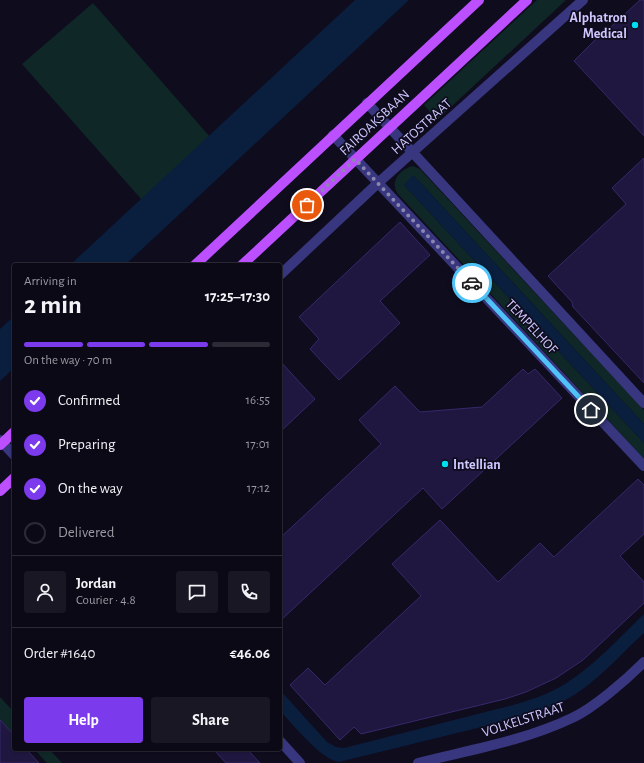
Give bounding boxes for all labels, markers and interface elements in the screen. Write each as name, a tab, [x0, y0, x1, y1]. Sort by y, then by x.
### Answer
place label: Alphatron Medical	[570, 11, 627, 41]
marker: Alphatron Medical	[630, 20, 640, 30]
street label: FAIROAKSBAAN	[337, 87, 412, 158]
street label: HATOSTRAAT	[389, 96, 454, 157]
pin	[290, 188, 324, 222]
icon: bag	[296, 194, 318, 216]
courier	[452, 263, 492, 303]
icon: car	[461, 272, 483, 294]
text: Arriving in	[24, 275, 77, 288]
text: 17:25–17:30	[205, 289, 270, 304]
text: 2 min	[24, 292, 82, 318]
street label: TEMPELHOF	[503, 297, 560, 357]
text: On the way · 70 m	[24, 354, 112, 367]
icon: check	[24, 390, 46, 412]
text: Confirmed	[58, 393, 120, 408]
pin	[574, 393, 608, 427]
text: 16:55	[246, 394, 270, 407]
icon: home	[580, 399, 602, 421]
icon: check	[24, 434, 46, 456]
text: Preparing	[58, 437, 115, 452]
text: 17:01	[246, 438, 270, 451]
place label: Intellian	[453, 458, 501, 472]
marker: Intellian	[440, 459, 450, 469]
icon: check	[24, 478, 46, 500]
text: On the way	[58, 481, 123, 496]
text: 17:12	[247, 482, 270, 495]
text: Delivered	[58, 525, 115, 540]
button: person	[24, 571, 66, 613]
button: chat	[176, 571, 218, 613]
button: phone	[228, 571, 270, 613]
text: Jordan	[76, 576, 116, 591]
text: Courier · 4.8	[76, 594, 136, 607]
text: Order #1640	[24, 646, 95, 661]
text: €46.06	[230, 646, 270, 661]
button: Help	[24, 697, 143, 743]
button: Share	[151, 697, 270, 743]
street label: VOLKELSTRAAT	[480, 700, 566, 740]

